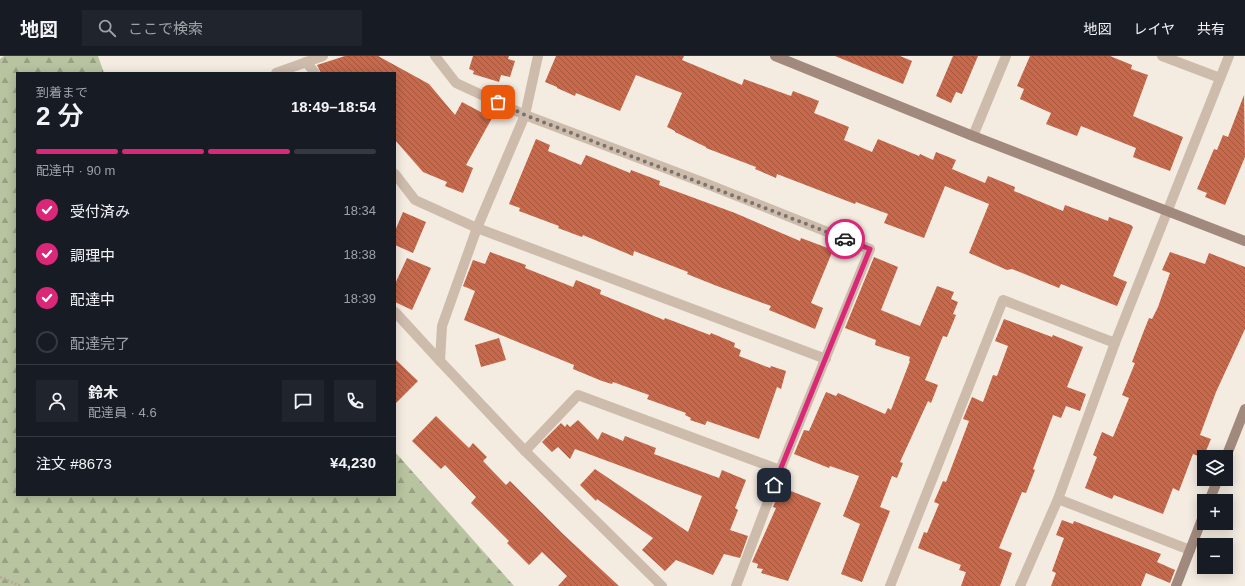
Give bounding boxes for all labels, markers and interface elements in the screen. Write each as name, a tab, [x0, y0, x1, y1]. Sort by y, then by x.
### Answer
search box	[82, 10, 362, 46]
icon: search	[96, 17, 118, 39]
text: 地図	[20, 19, 58, 40]
text: ここで検索	[128, 20, 203, 37]
text: 地図	[1083, 21, 1111, 37]
text: レイヤ	[1133, 21, 1175, 37]
text: 共有	[1197, 21, 1225, 37]
text: 到着まで	[36, 85, 88, 100]
pin	[481, 85, 515, 119]
icon: bag	[487, 91, 509, 113]
text: 18:49–18:54	[291, 98, 376, 115]
text: 2 分	[36, 101, 84, 131]
text: 配達中 · 90 m	[36, 163, 115, 178]
icon: check	[36, 199, 58, 221]
text: 受付済み	[70, 203, 130, 220]
text: 18:34	[343, 203, 376, 218]
courier	[825, 219, 865, 259]
icon: car	[834, 228, 856, 250]
icon: check	[36, 243, 58, 265]
text: 調理中	[70, 247, 115, 264]
text: 18:38	[343, 247, 376, 262]
icon: check	[36, 287, 58, 309]
text: 配達中	[70, 291, 115, 308]
text: 18:39	[343, 291, 376, 306]
text: 配達完了	[70, 335, 130, 352]
button: person	[36, 380, 78, 422]
button: chat	[282, 380, 324, 422]
button: phone	[334, 380, 376, 422]
text: 鈴木	[88, 384, 118, 401]
text: 配達員 · 4.6	[88, 405, 157, 420]
map controls	[1197, 450, 1233, 574]
button: layers	[1197, 450, 1233, 486]
text: ¥4,230	[330, 454, 376, 471]
text: 注文 #8673	[36, 455, 112, 472]
pin	[757, 468, 791, 502]
icon: home	[763, 474, 785, 496]
button: +	[1197, 494, 1233, 530]
button: −	[1197, 538, 1233, 574]

